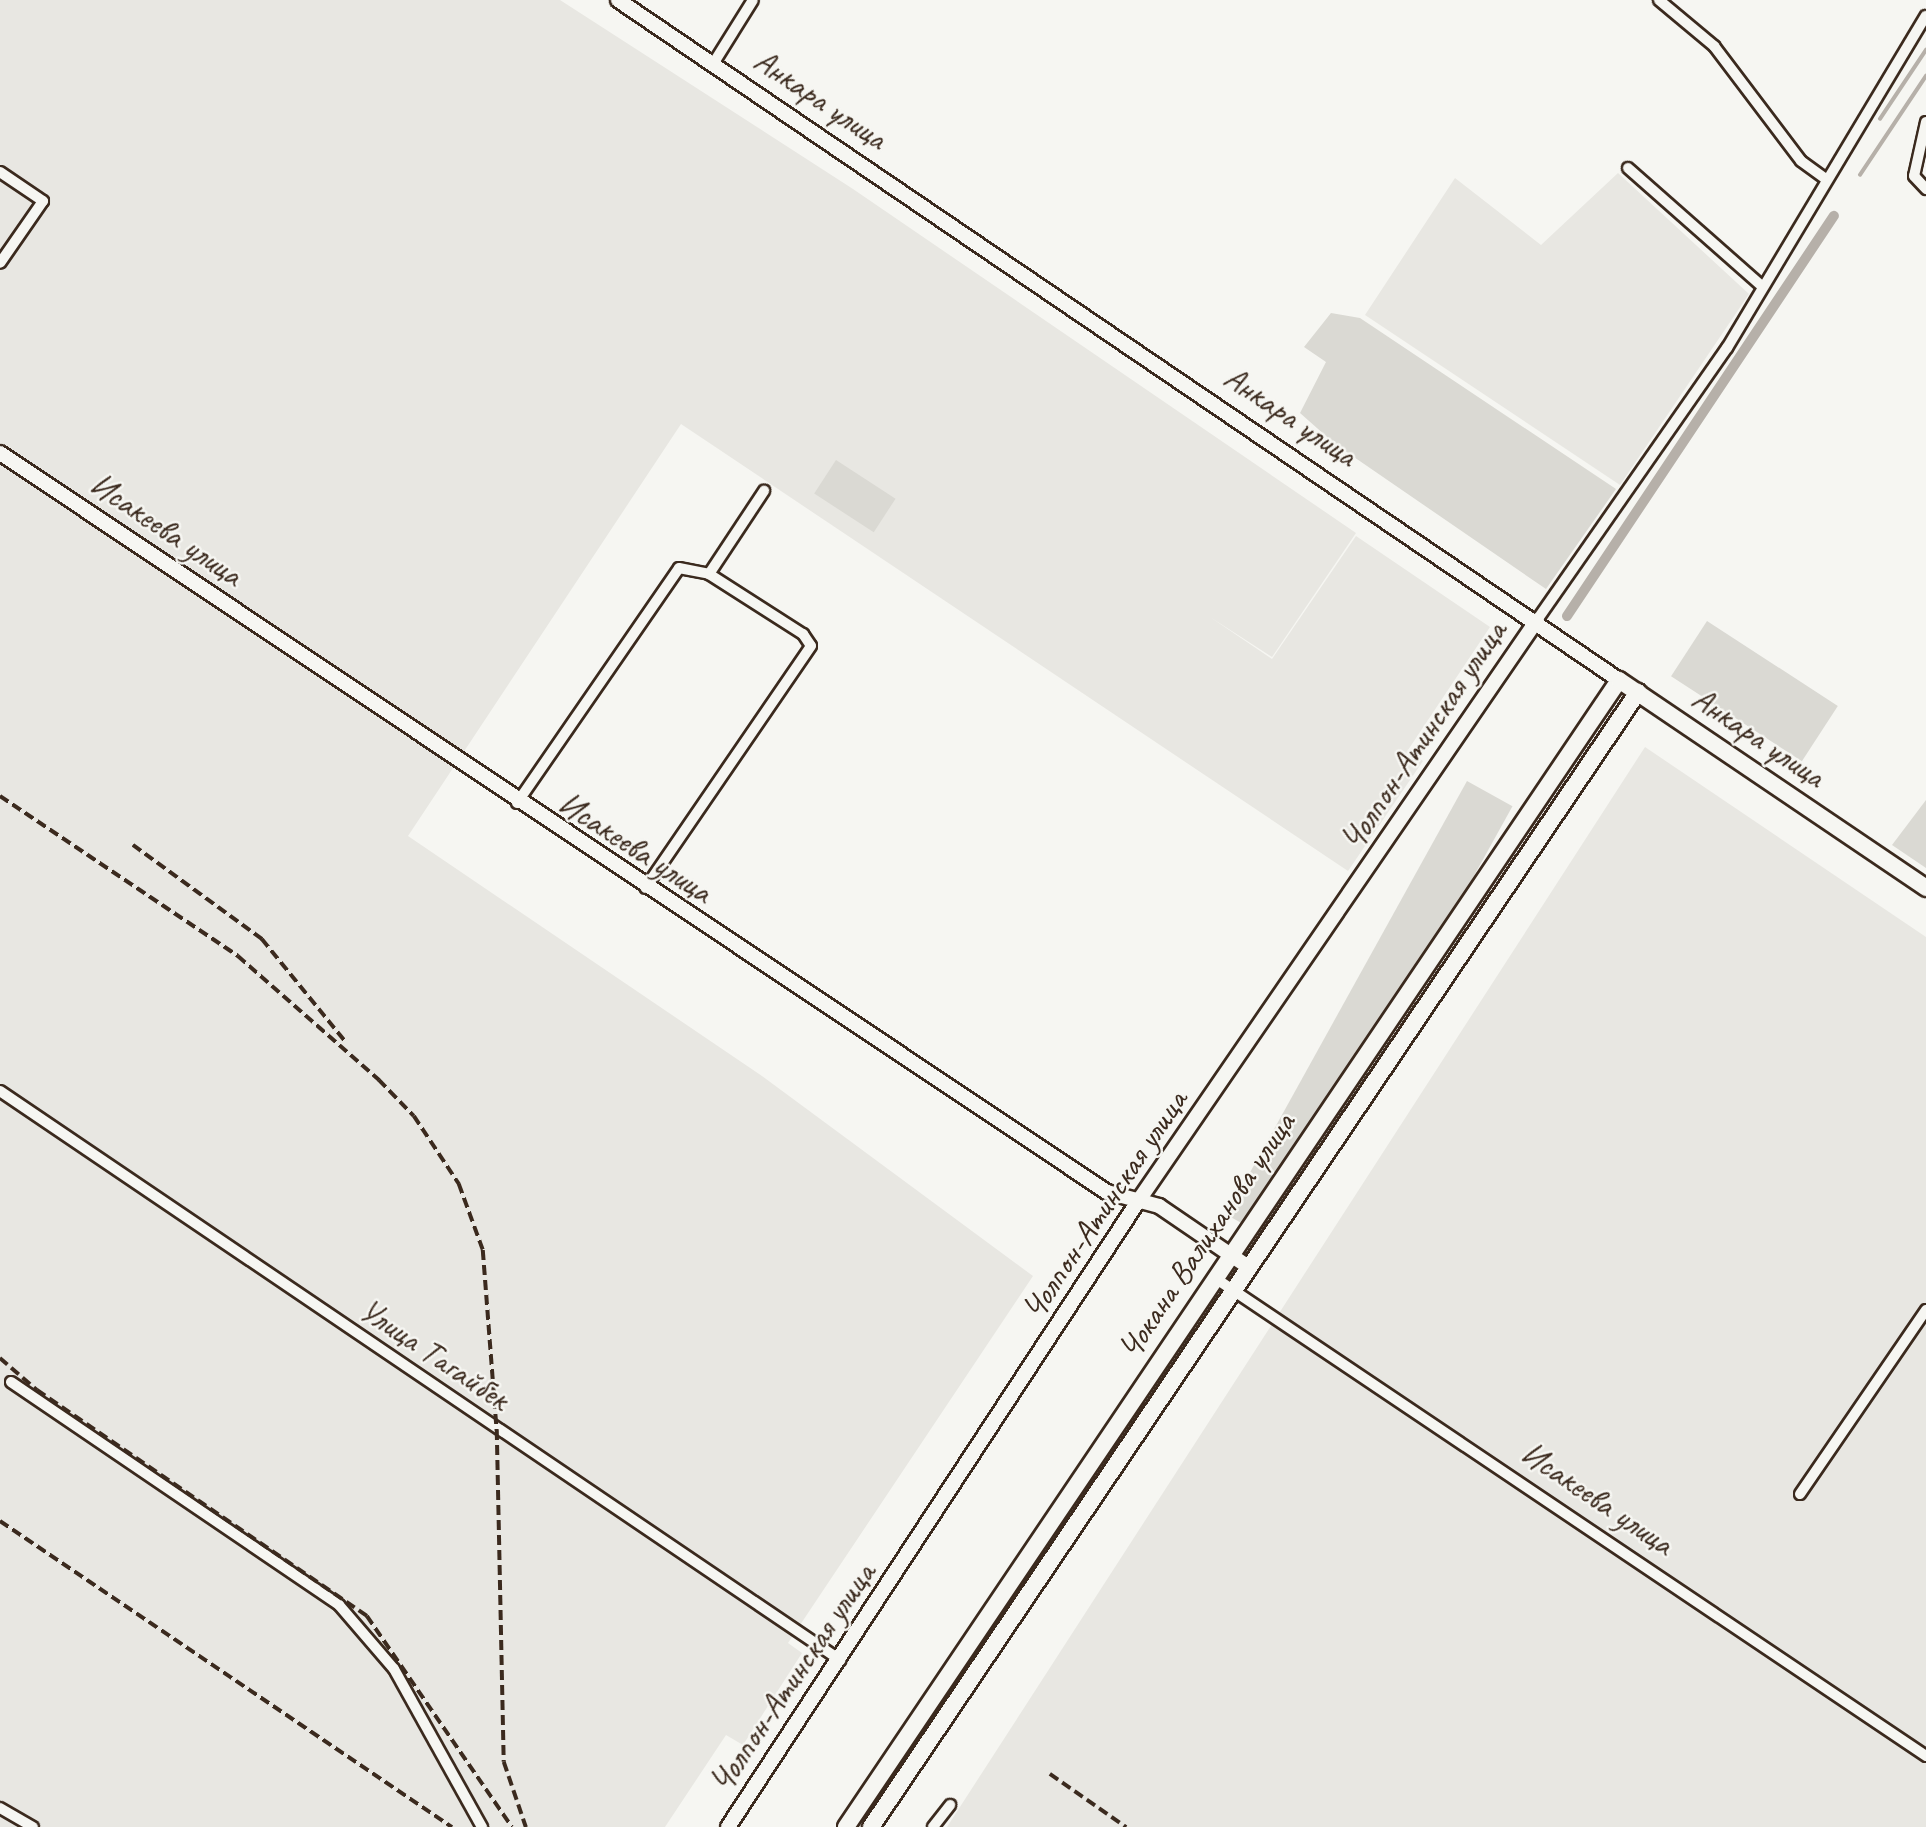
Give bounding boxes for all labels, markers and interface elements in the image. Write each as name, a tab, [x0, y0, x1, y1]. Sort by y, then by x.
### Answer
street label: Анкара улица	[745, 41, 895, 159]
street label: Анкара улица	[1215, 358, 1365, 476]
street label: Исакеева улица	[82, 464, 250, 596]
street label: Чолпон-Атинская улица	[1332, 613, 1516, 859]
street label: Анкара улица	[1683, 679, 1833, 797]
street label: Исакеева улица	[550, 783, 720, 913]
street label: Чолпон-Атинская улица	[1013, 1082, 1197, 1328]
street label: Чокана Валиханова улица	[1109, 1104, 1305, 1368]
street label: Улица Тагайбек	[353, 1291, 515, 1419]
street label: Исакеева улица	[1513, 1433, 1681, 1565]
street label: Чолпон-Атинская улица	[701, 1555, 885, 1801]

